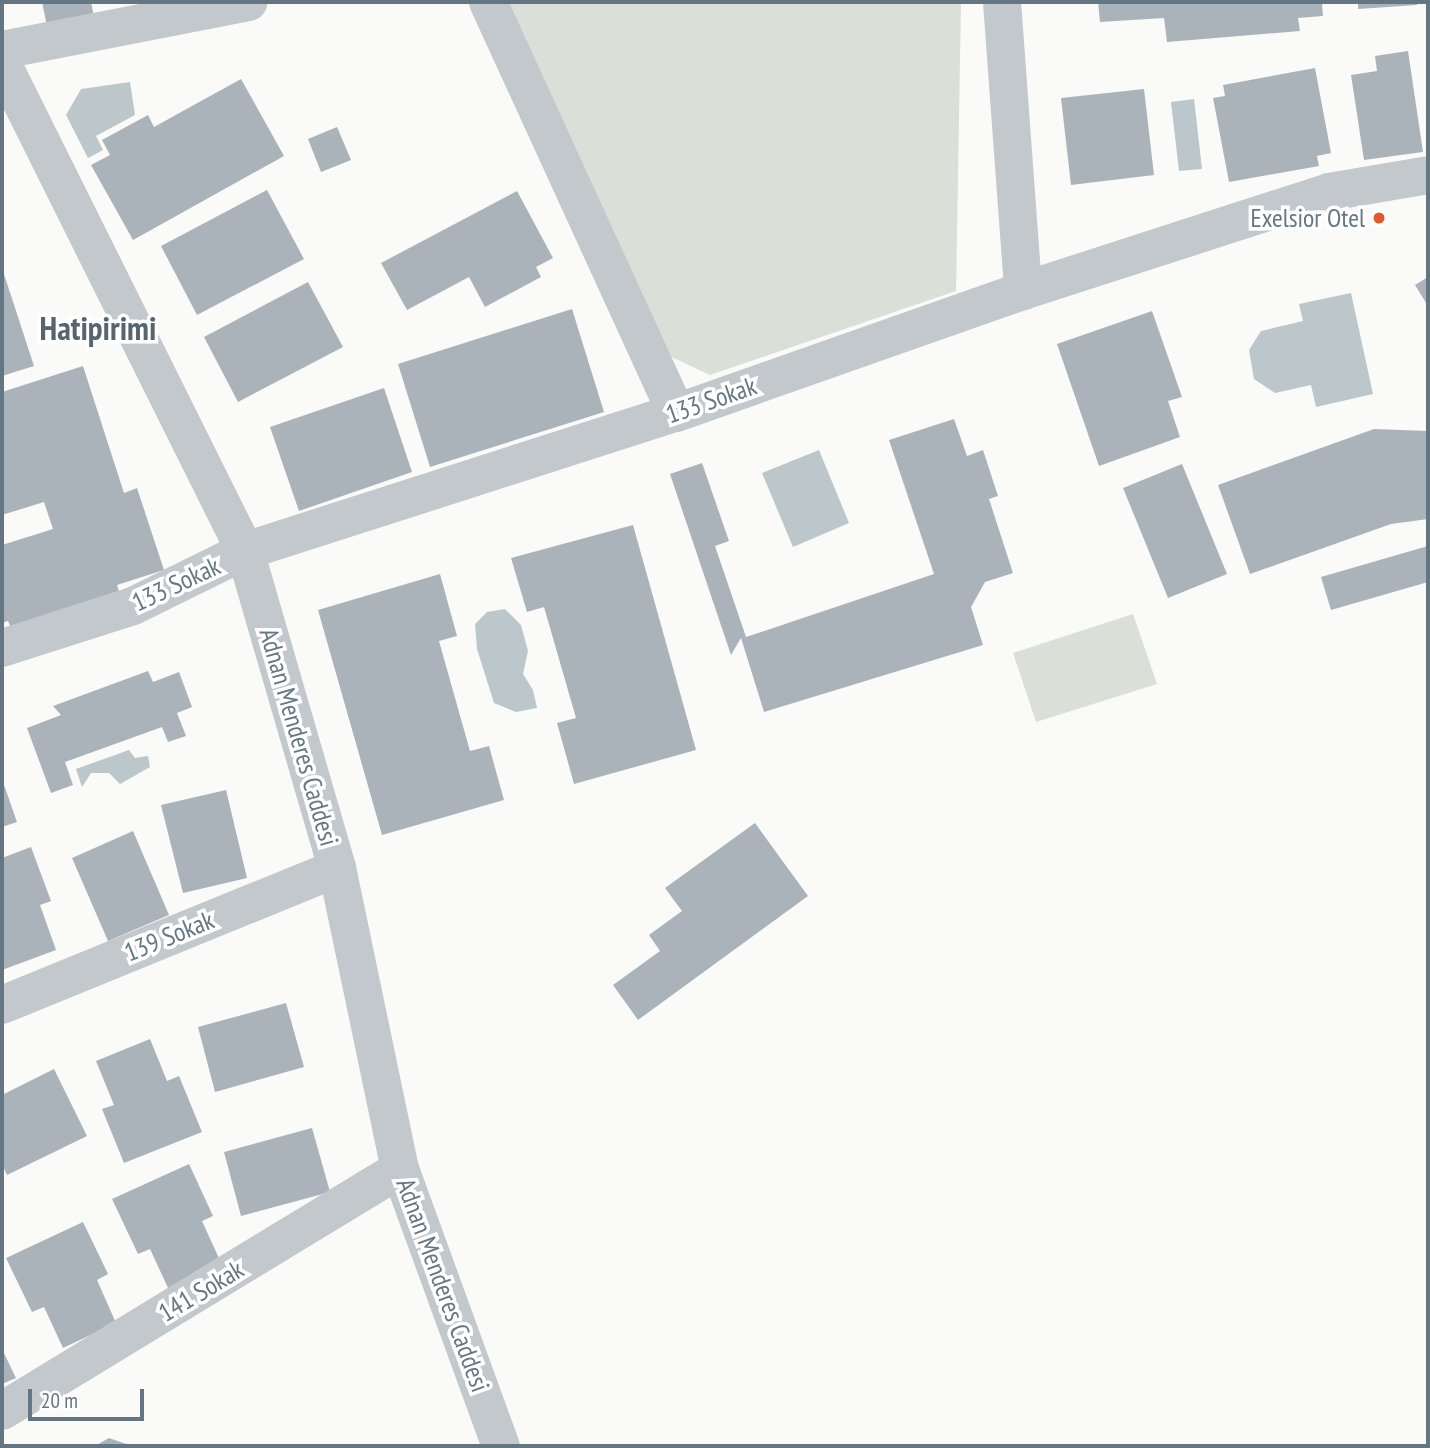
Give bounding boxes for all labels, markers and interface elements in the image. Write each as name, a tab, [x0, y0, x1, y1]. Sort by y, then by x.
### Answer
place label: Exelsior Otel	[1251, 202, 1365, 234]
marker: Exelsior Otel	[1371, 210, 1387, 226]
district label: Hatipirimi	[40, 308, 156, 348]
street label: 133 Sokak	[662, 370, 760, 430]
street label: 133 Sokak	[127, 550, 225, 618]
street label: Adnan Menderes Caddesi	[253, 625, 345, 849]
street label: 139 Sokak	[120, 904, 218, 968]
street label: Adnan Menderes Caddesi	[390, 1174, 496, 1396]
street label: 141 Sokak	[153, 1254, 249, 1328]
scale bar	[32, 1374, 147, 1418]
text: 20 m	[41, 1387, 78, 1414]

